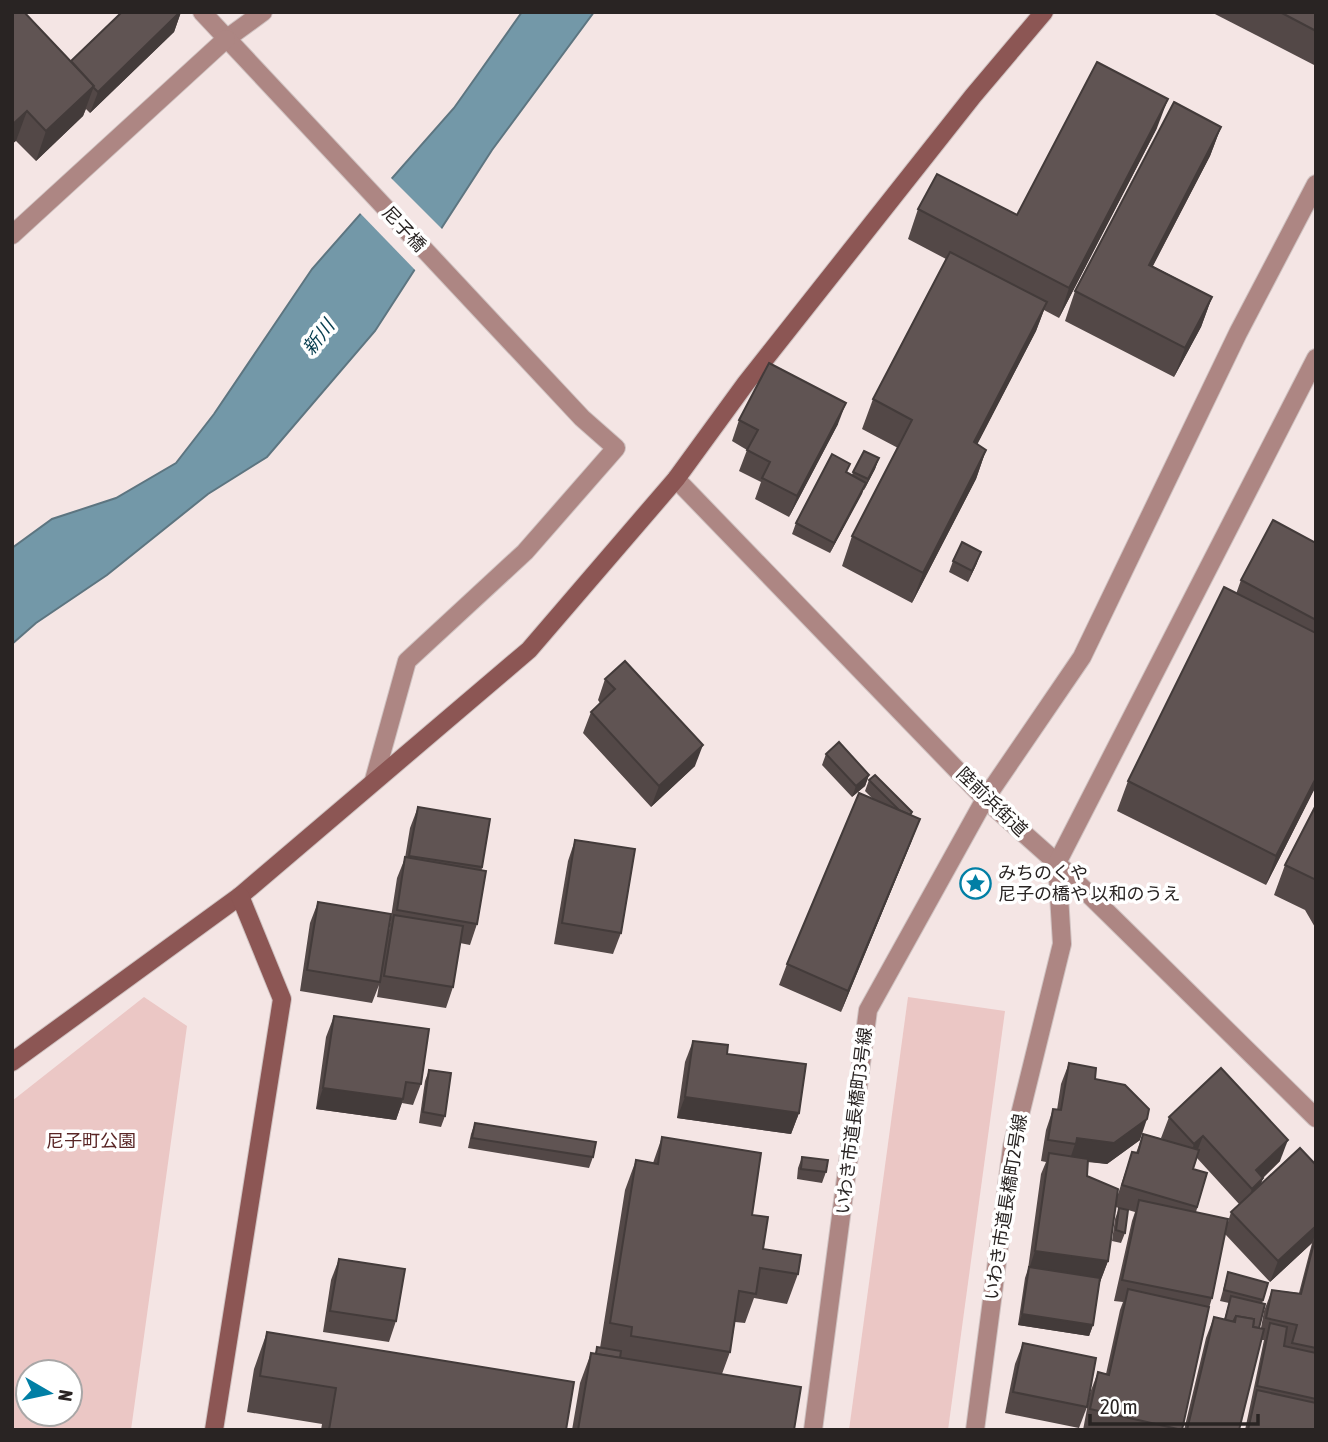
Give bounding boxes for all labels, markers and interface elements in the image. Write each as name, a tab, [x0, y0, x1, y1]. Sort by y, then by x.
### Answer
street label: 尼子橋	[378, 202, 430, 256]
water label: 新川	[298, 314, 340, 359]
street label: 陸前浜街道	[953, 763, 1032, 840]
place label: みちのくや 尼子の橋や 以和のうえ	[998, 862, 1180, 904]
place icon: みちのくや 尼子の橋や 以和のうえ	[958, 866, 992, 900]
street label: いわき市道長橋町3号線	[832, 1026, 875, 1216]
street label: いわき市道長橋町2号線	[980, 1112, 1031, 1302]
park label: 尼子町公園	[46, 1130, 136, 1151]
north arrow	[14, 1358, 84, 1428]
scale bar	[1090, 1382, 1258, 1426]
text: N	[54, 1388, 78, 1403]
text: 20 m	[1100, 1394, 1138, 1418]

